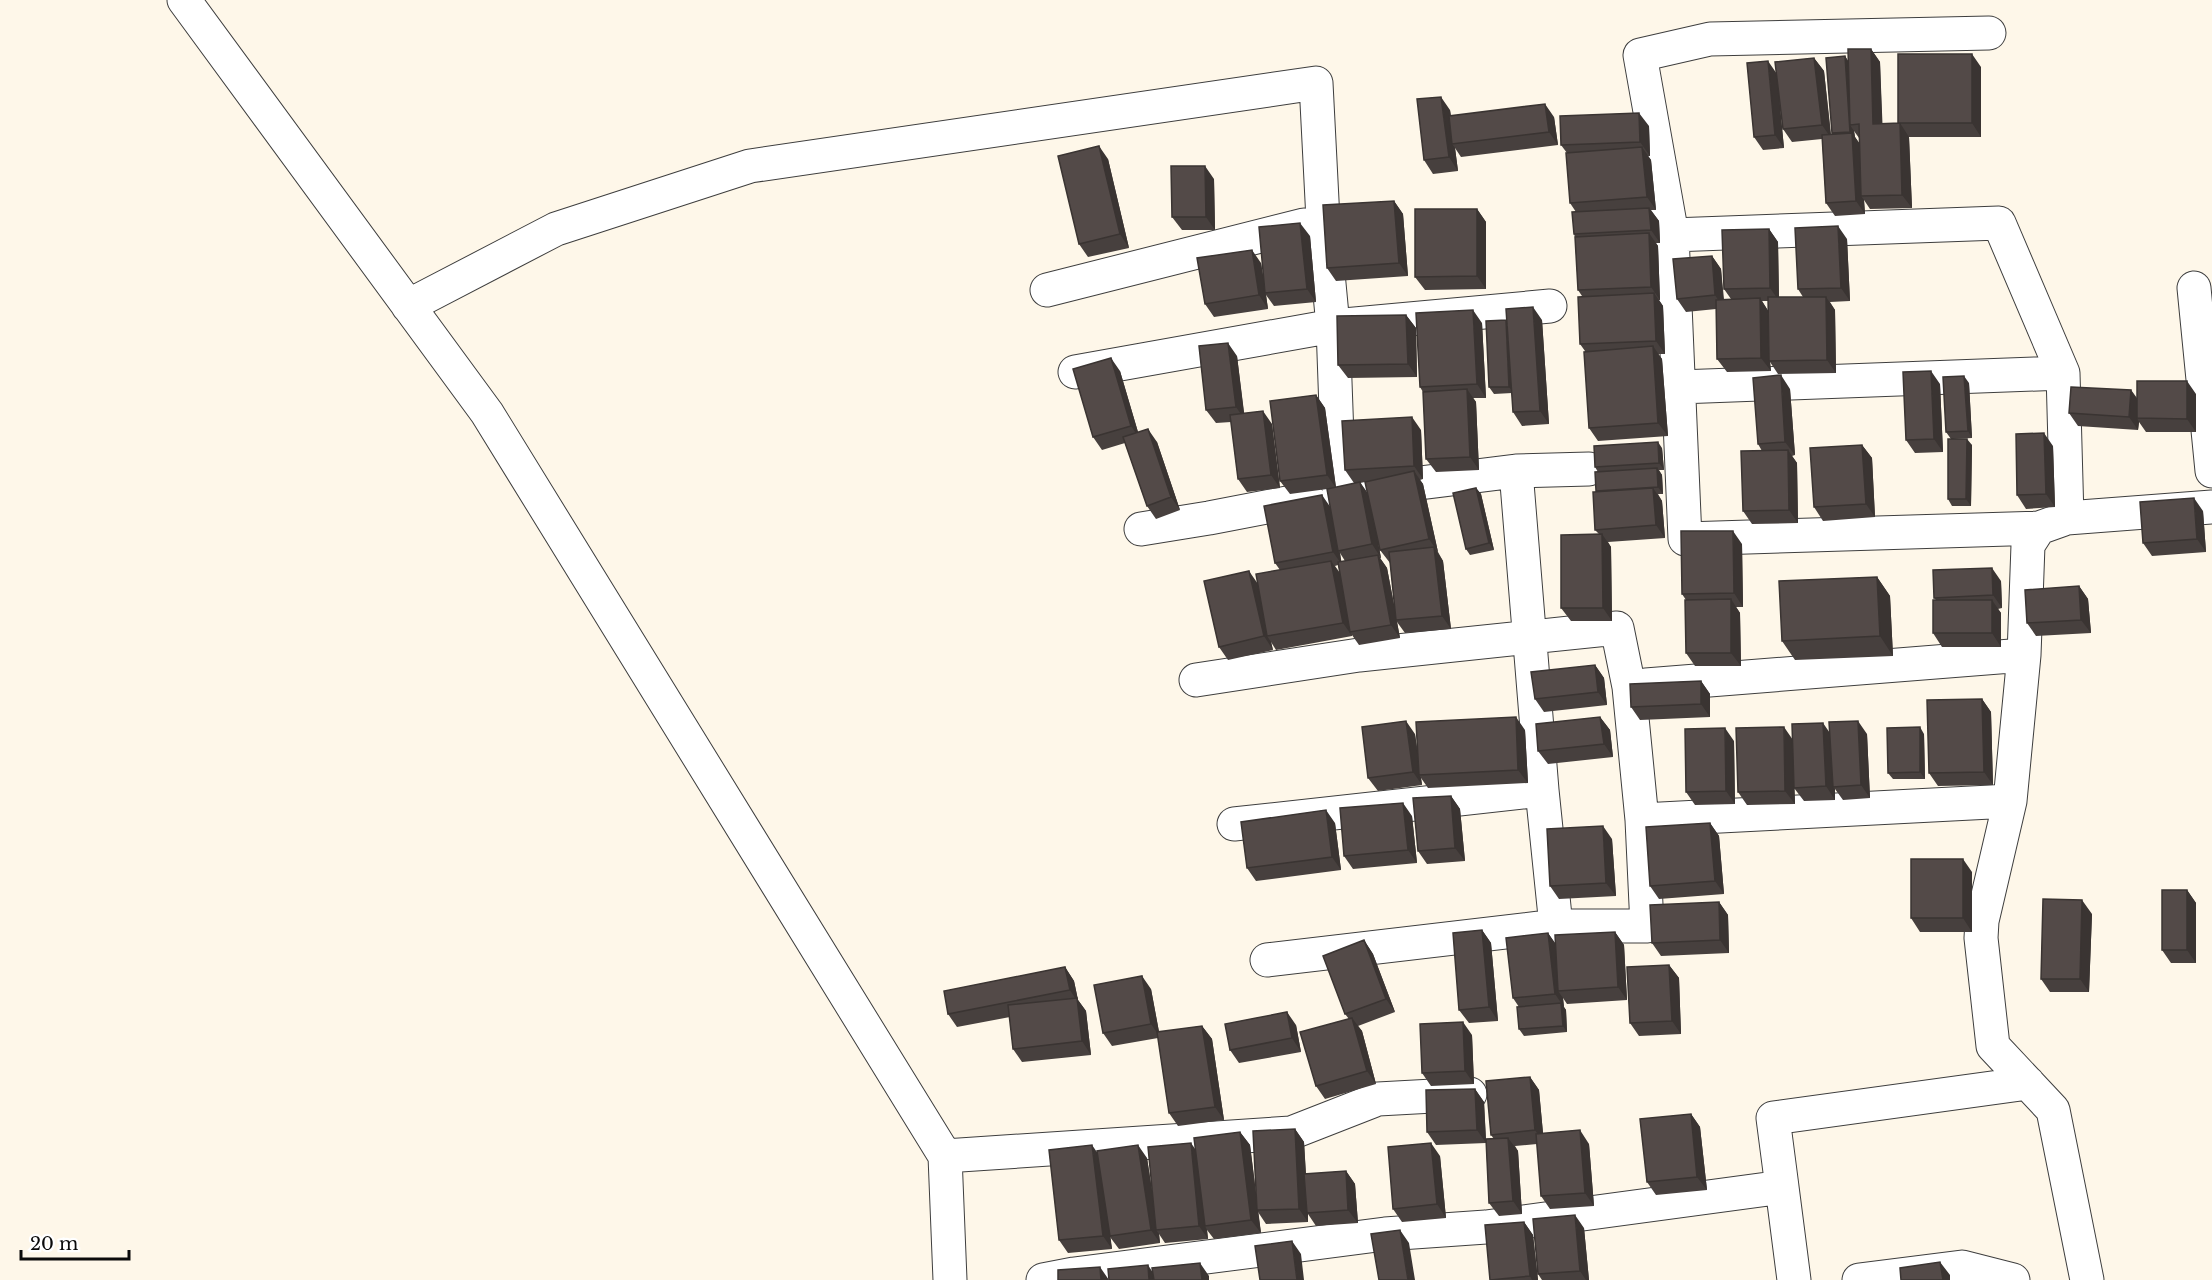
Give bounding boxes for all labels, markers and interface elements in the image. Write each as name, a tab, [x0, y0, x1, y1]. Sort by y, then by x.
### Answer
scale bar	[21, 1223, 129, 1261]
text: 20 m	[30, 1233, 78, 1255]

